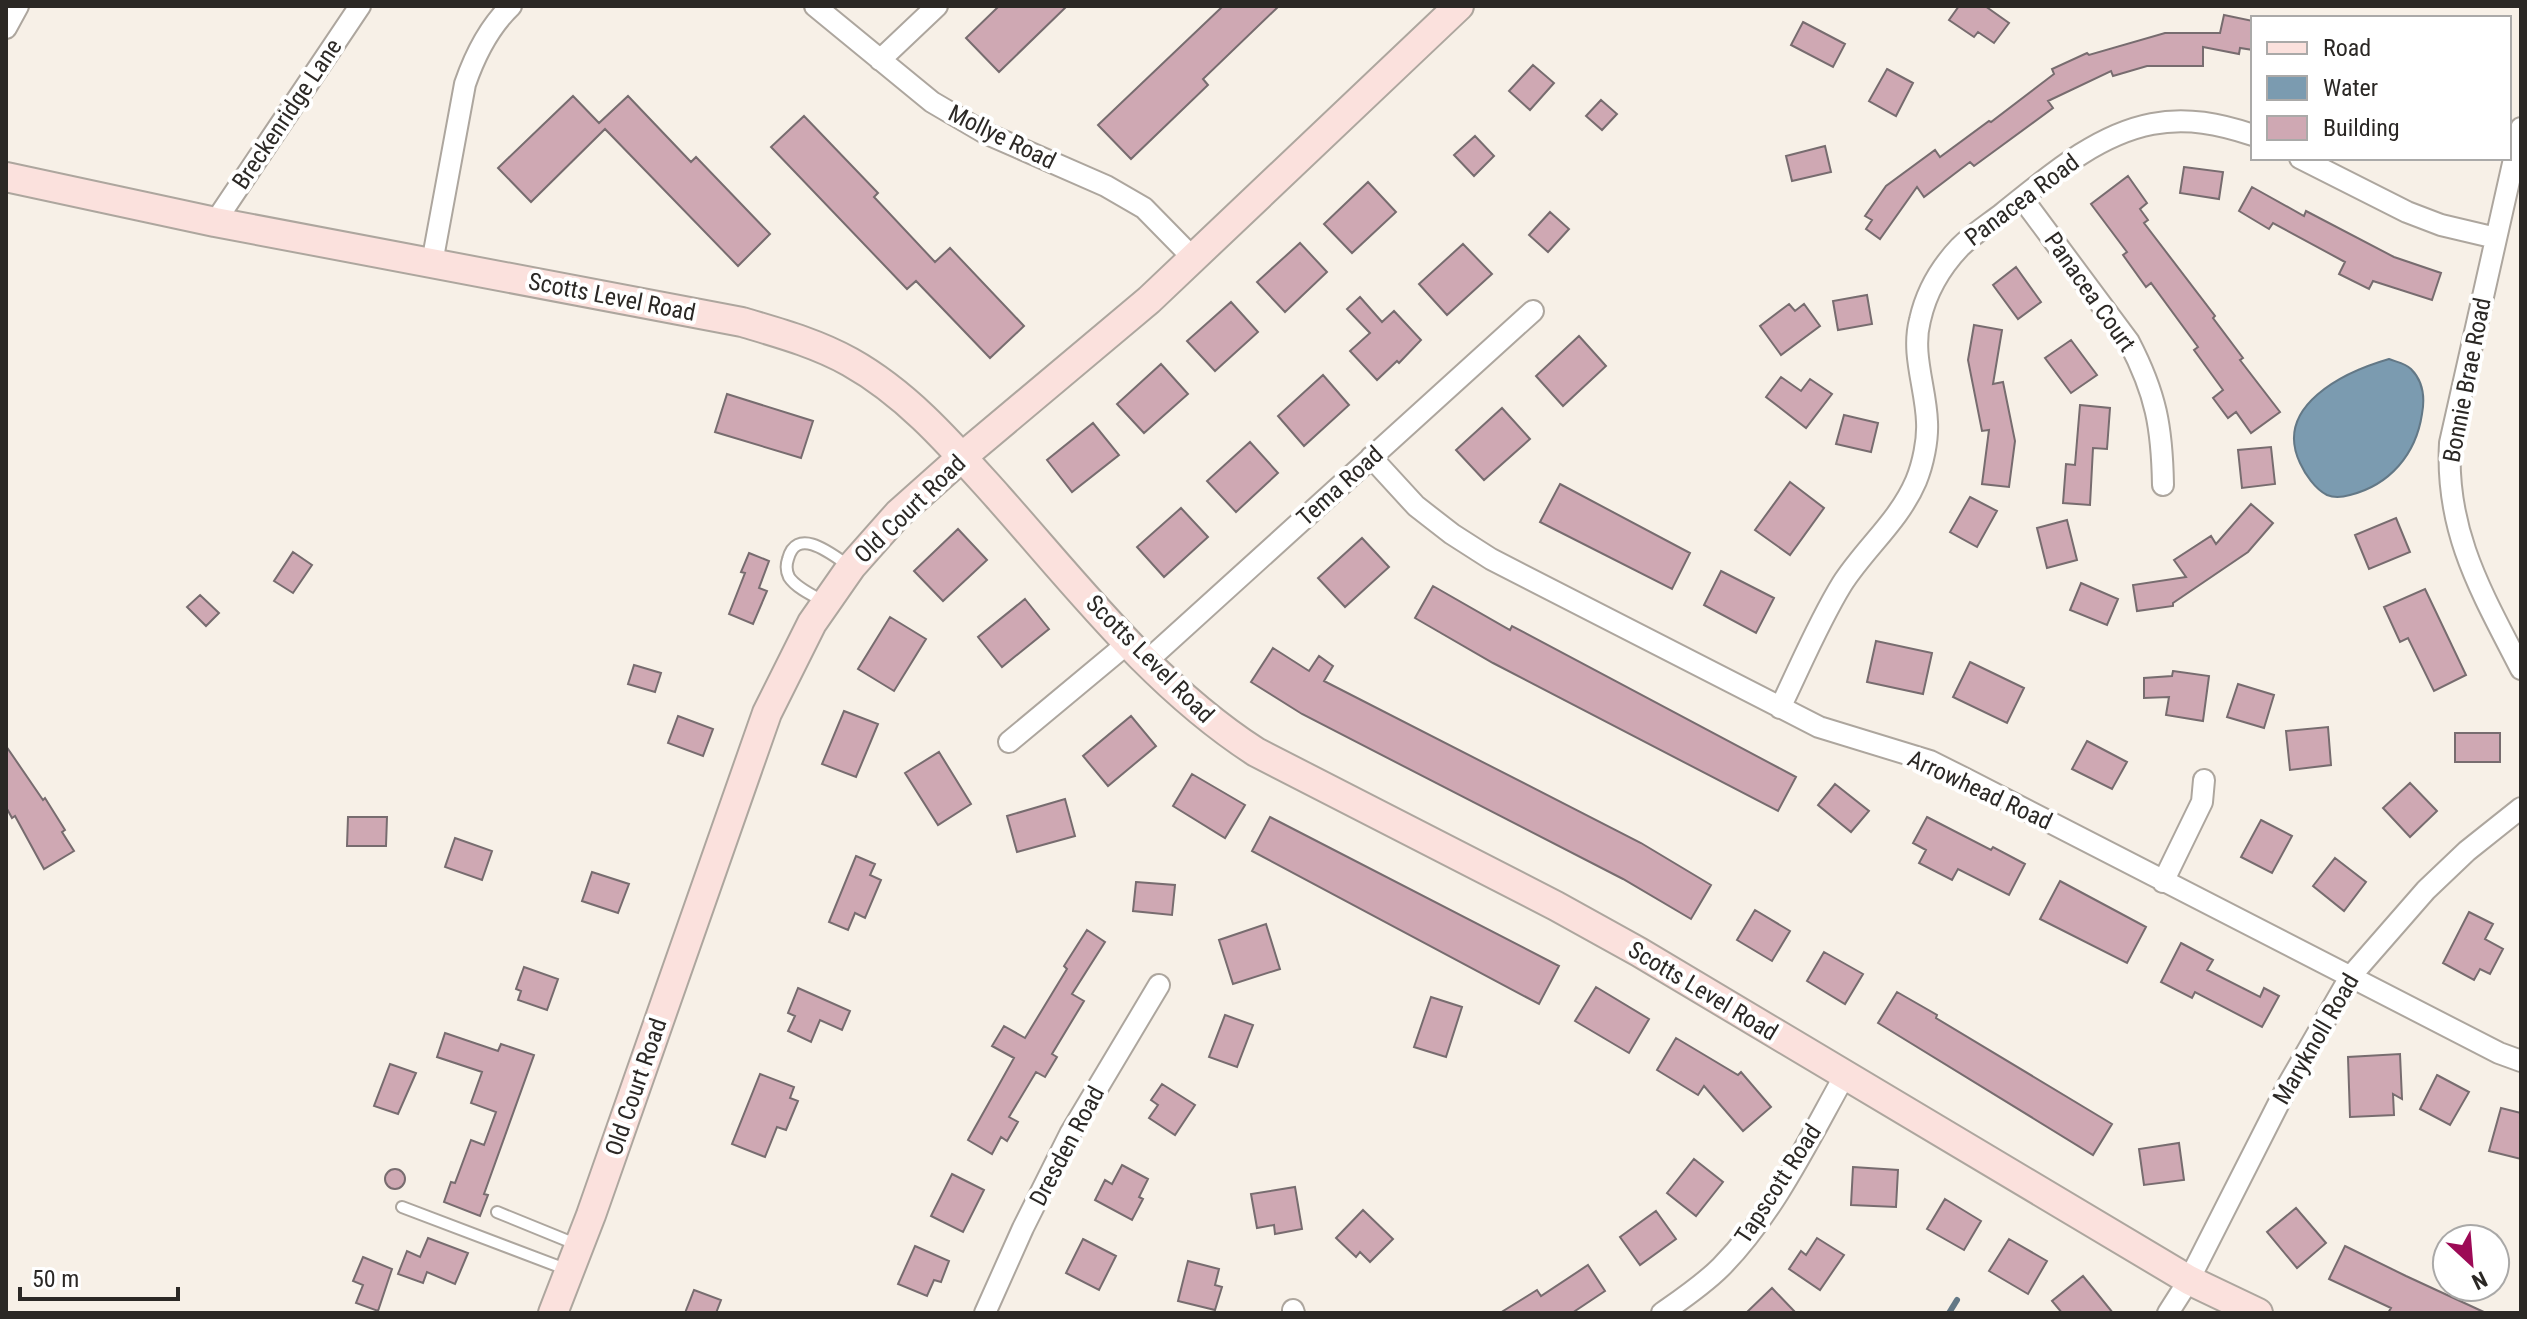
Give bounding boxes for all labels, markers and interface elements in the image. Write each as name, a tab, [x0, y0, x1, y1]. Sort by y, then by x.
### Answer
legend	[2251, 16, 2511, 160]
street label: Breckenridge Lane	[226, 34, 348, 194]
text: Road	[2323, 34, 2371, 62]
text: Water	[2323, 74, 2378, 102]
street label: Mollye Road	[944, 99, 1060, 175]
text: Building	[2323, 114, 2400, 142]
street label: Panacea Road	[1960, 148, 2084, 252]
street label: Panacea Court	[2039, 227, 2141, 357]
street label: Scotts Level Road	[526, 267, 698, 327]
street label: Bonnie Brae Road	[2437, 295, 2497, 465]
street label: Tema Road	[1291, 440, 1389, 532]
street label: Old Court Road	[849, 449, 971, 569]
street label: Scotts Level Road	[1080, 589, 1220, 729]
street label: Arrowhead Road	[1903, 744, 2057, 836]
street label: Scotts Level Road	[1623, 935, 1783, 1047]
street label: Maryknoll Road	[2267, 969, 2365, 1109]
street label: Old Court Road	[599, 1015, 673, 1159]
street label: Dresden Road	[1024, 1081, 1110, 1211]
street label: Tapscott Road	[1729, 1119, 1827, 1249]
north arrow	[2431, 1223, 2511, 1303]
scale bar	[20, 1251, 178, 1301]
text: 50 m	[32, 1265, 79, 1293]
text: N	[2468, 1266, 2491, 1295]

